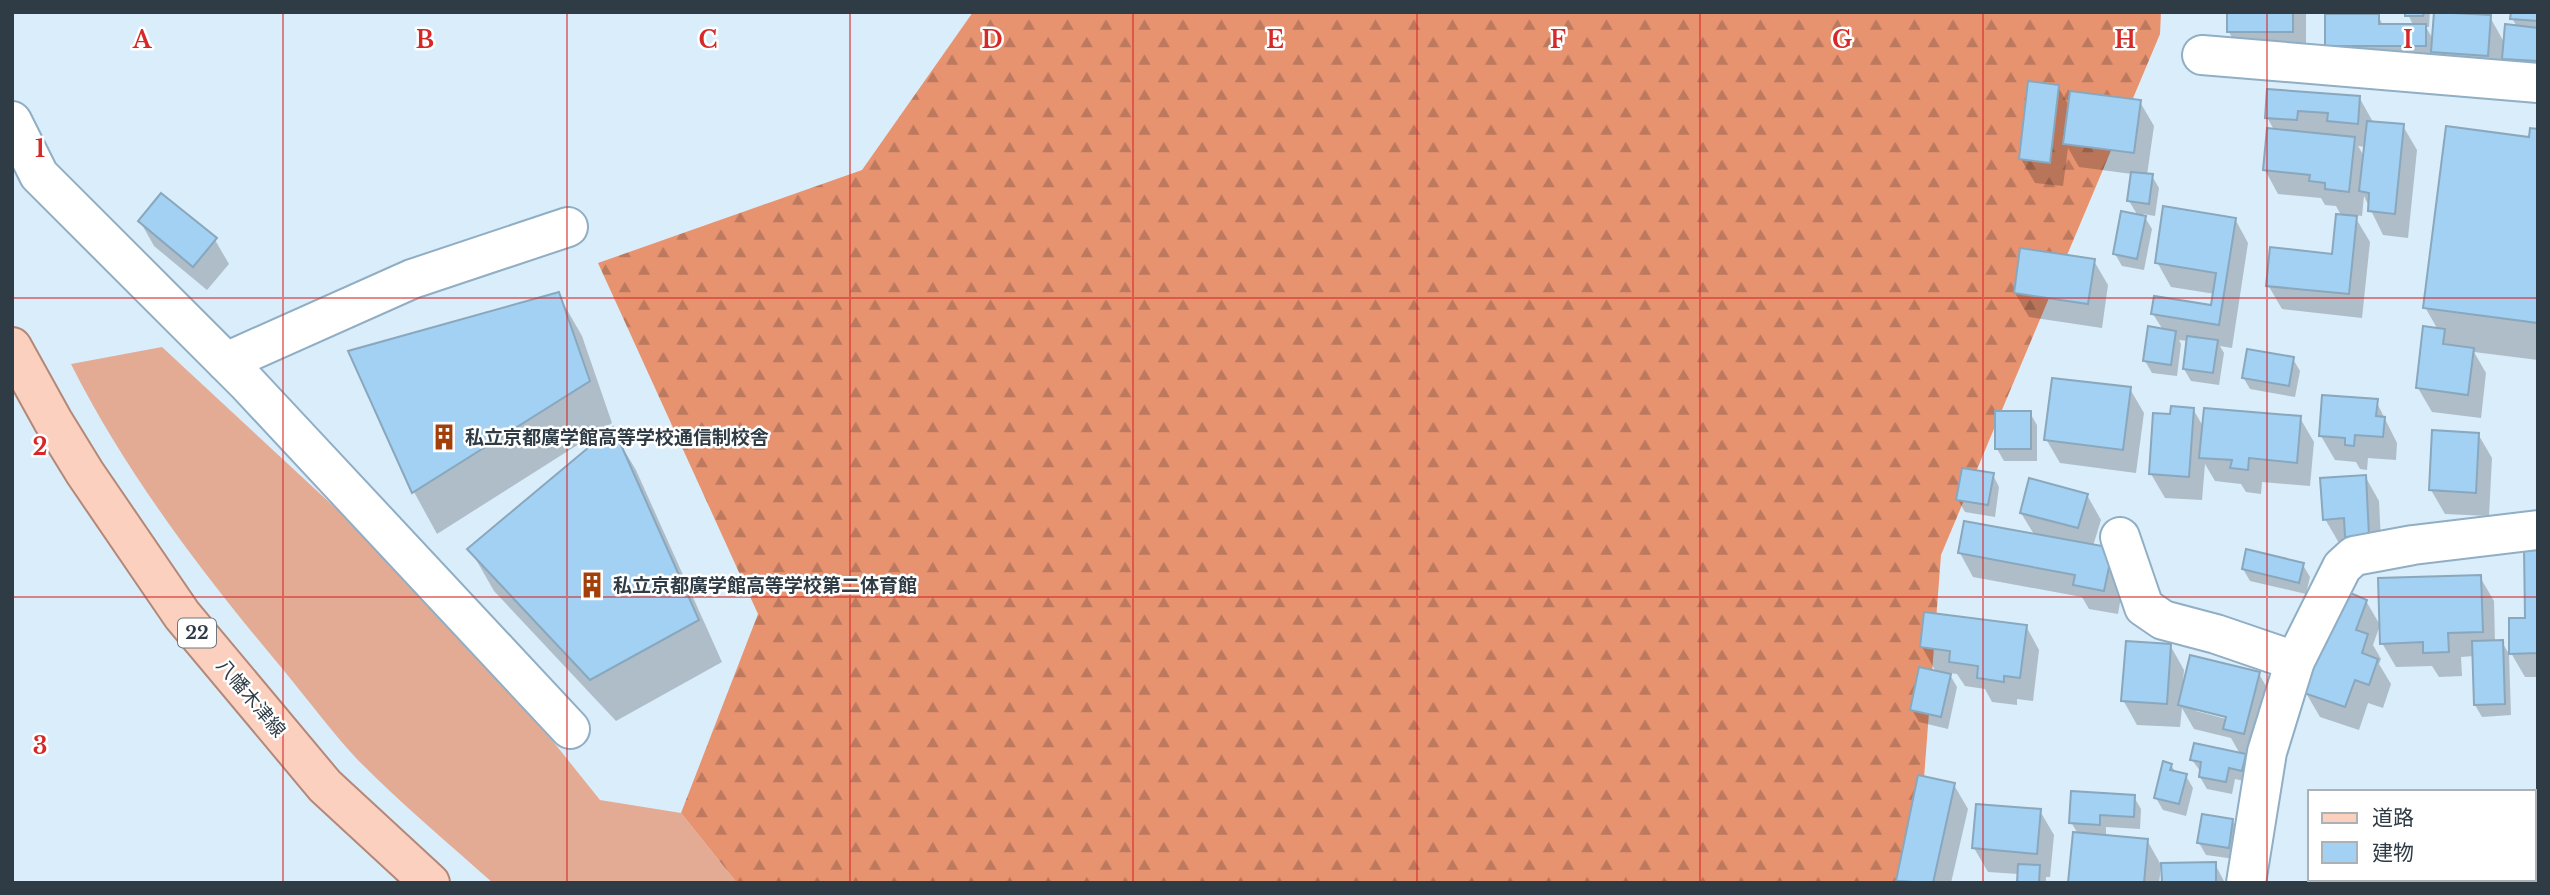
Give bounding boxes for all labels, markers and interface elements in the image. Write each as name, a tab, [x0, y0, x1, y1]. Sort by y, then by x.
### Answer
text: A	[132, 26, 153, 54]
text: B	[416, 26, 434, 54]
text: C	[699, 26, 717, 54]
text: D	[981, 26, 1003, 54]
text: E	[1266, 26, 1284, 54]
text: F	[1550, 26, 1566, 54]
text: G	[1832, 26, 1852, 54]
text: H	[2114, 26, 2136, 54]
text: I	[2403, 26, 2413, 54]
text: 1	[35, 135, 45, 163]
building icon: 私立京都廣学館高等学校通信制校舎	[429, 422, 459, 452]
place label: 私立京都廣学館高等学校通信制校舎	[465, 426, 769, 449]
text: 2	[33, 433, 47, 461]
building icon: 私立京都廣学館高等学校第二体育館	[577, 570, 607, 600]
place label: 私立京都廣学館高等学校第二体育館	[613, 574, 917, 597]
road number: 22	[178, 618, 216, 648]
street label: 八幡木津線	[212, 654, 290, 742]
text: 3	[33, 732, 47, 760]
legend	[2308, 790, 2536, 881]
text: 道路	[2372, 805, 2414, 831]
text: 建物	[2372, 840, 2414, 866]

